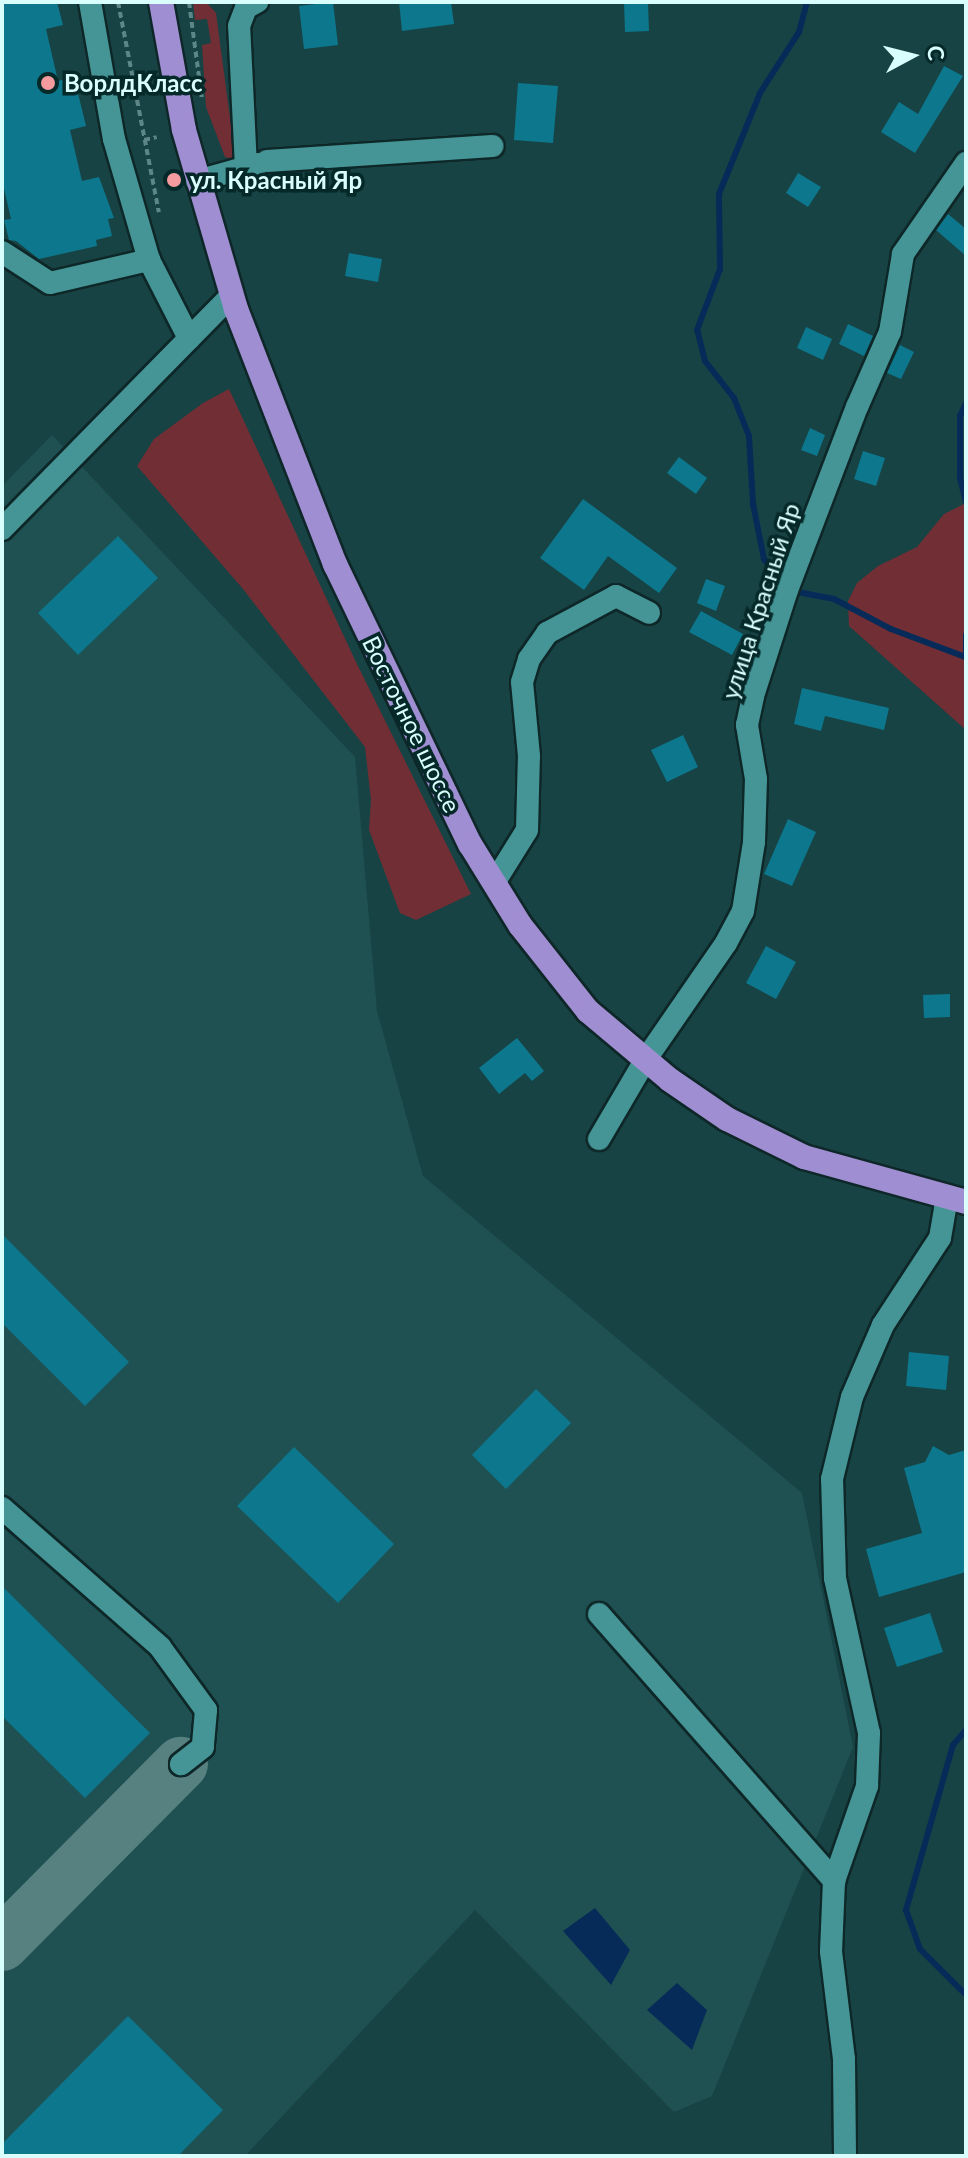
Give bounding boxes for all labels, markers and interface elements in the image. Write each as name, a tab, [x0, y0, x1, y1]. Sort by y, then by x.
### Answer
north arrow	[872, 16, 952, 96]
text: С	[922, 44, 951, 62]
place label: ВорлдКласс	[64, 69, 202, 97]
marker: ВорлдКласс	[39, 74, 57, 92]
place label: ул. Красный Яр	[190, 166, 362, 194]
marker: ул. Красный Яр	[165, 171, 183, 189]
street label: улица Красный Яр	[715, 499, 805, 703]
street label: Восточное шоссе	[357, 631, 467, 817]

